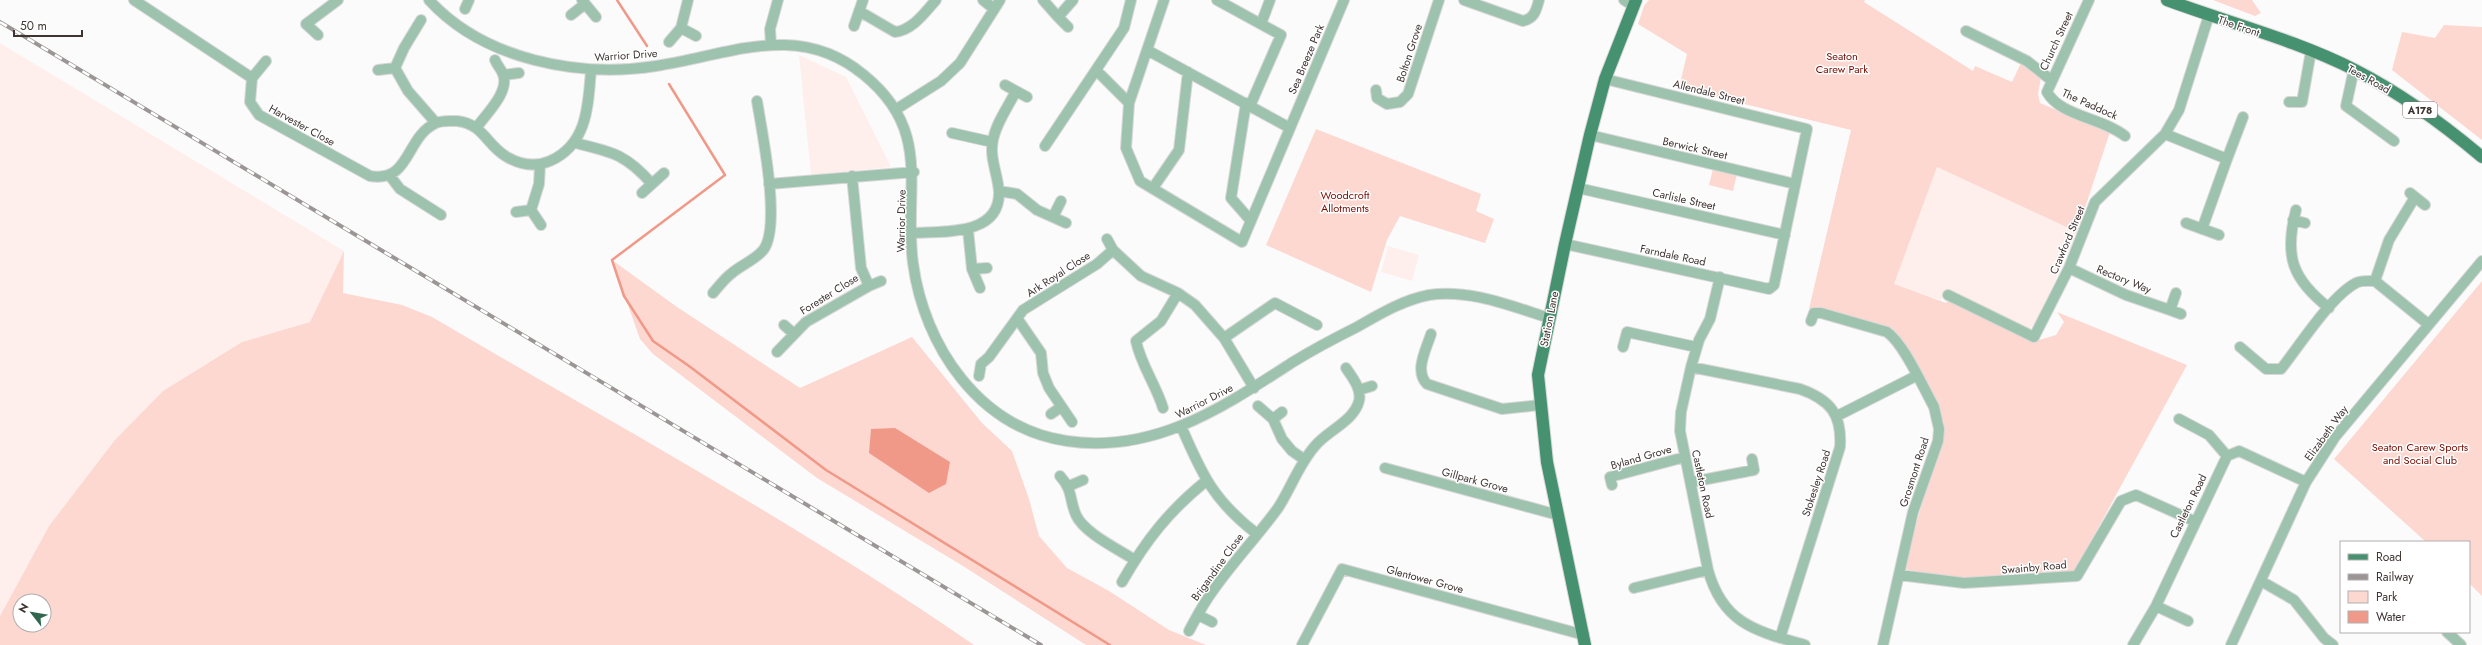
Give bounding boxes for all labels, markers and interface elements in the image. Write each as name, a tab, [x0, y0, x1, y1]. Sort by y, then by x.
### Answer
street label: Church Street	[2035, 9, 2077, 73]
street label: The Front	[2216, 11, 2262, 41]
scale bar	[14, 12, 82, 38]
text: 50 m	[20, 17, 47, 35]
street label: Sea Breeze Park	[1284, 21, 1328, 96]
street label: Bolton Grove	[1392, 21, 1426, 84]
street label: Warrior Drive	[594, 45, 658, 65]
park label: Seaton Carew Park	[1816, 48, 1868, 77]
street label: Tees Road	[2345, 61, 2393, 97]
street label: Allendale Street	[1672, 75, 1747, 109]
street label: The Paddock	[2060, 85, 2121, 123]
street label: Harvester Close	[266, 100, 338, 150]
road number: A178	[2403, 102, 2437, 118]
street label: Berwick Street	[1661, 133, 1729, 163]
street label: Carlisle Street	[1651, 184, 1717, 214]
park label: Woodcroft Allotments	[1321, 187, 1370, 216]
street label: Warrior Drive	[892, 189, 910, 253]
street label: Crawford Street	[2045, 203, 2089, 277]
street label: Farndale Road	[1639, 240, 1707, 270]
street label: Ark Royal Close	[1023, 247, 1093, 301]
street label: Rectory Way	[2094, 261, 2154, 297]
street label: Forester Close	[797, 269, 862, 318]
street label: Station Lane	[1536, 290, 1562, 348]
street label: Warrior Drive	[1172, 379, 1236, 422]
street label: Elizabeth Way	[2300, 402, 2352, 464]
street label: Grosmont Road	[1895, 435, 1933, 509]
park label: Seaton Carew Sports and Social Club	[2372, 439, 2469, 468]
street label: Byland Grove	[1609, 441, 1674, 473]
street label: Castleton Road	[1688, 448, 1718, 520]
street label: Stokesley Road	[1798, 448, 1834, 518]
street label: Gillpark Grove	[1440, 463, 1510, 497]
street label: Castleton Road	[2166, 471, 2210, 541]
street label: Brigandine Close	[1187, 530, 1247, 604]
legend	[2340, 541, 2470, 633]
text: Road	[2376, 548, 2402, 566]
street label: Swainby Road	[2001, 556, 2067, 578]
street label: Glentower Grove	[1385, 561, 1466, 597]
text: Railway	[2376, 568, 2414, 586]
text: Park	[2376, 588, 2398, 606]
north arrow	[12, 593, 52, 633]
text: N	[14, 600, 33, 616]
text: Water	[2376, 608, 2407, 626]

